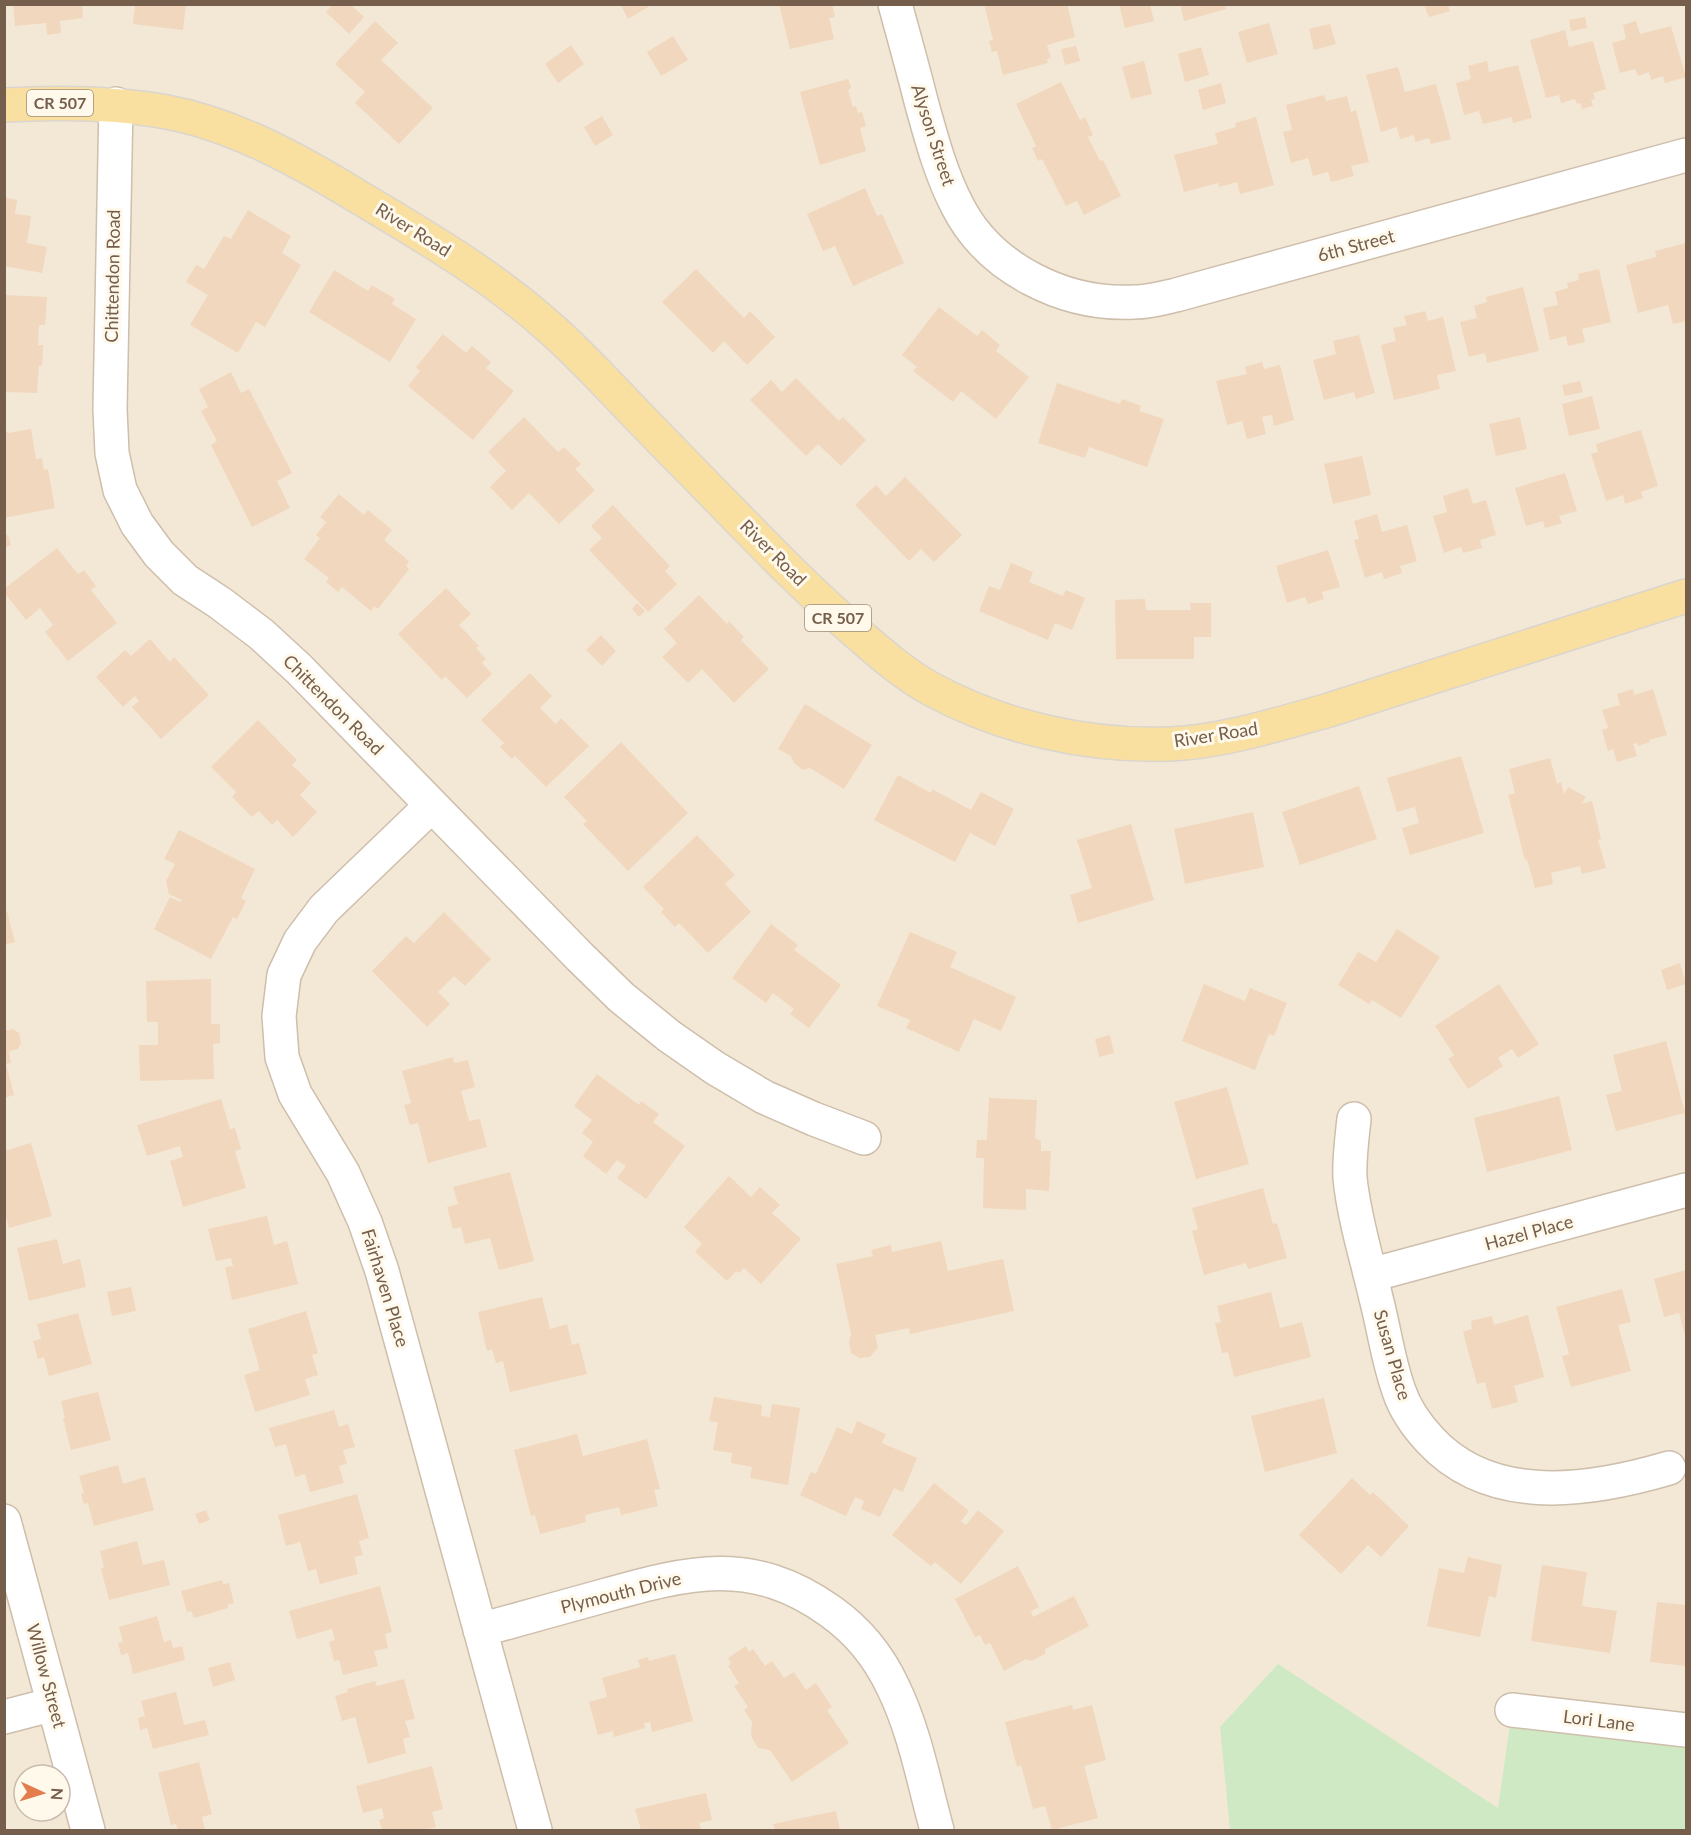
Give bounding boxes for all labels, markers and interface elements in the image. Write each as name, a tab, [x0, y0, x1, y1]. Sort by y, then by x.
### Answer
street label: Alyson Street	[907, 81, 961, 189]
road number: CR 507	[27, 90, 93, 116]
street label: River Road	[372, 197, 455, 261]
street label: Chittendon Road	[100, 209, 124, 343]
street label: 6th Street	[1315, 224, 1397, 266]
street label: River Road	[736, 515, 811, 590]
road number: CR 507	[805, 605, 871, 631]
street label: Chittendon Road	[279, 649, 389, 759]
street label: River Road	[1172, 717, 1259, 752]
street label: Hazel Place	[1482, 1210, 1575, 1254]
street label: Fairhaven Place	[358, 1226, 414, 1350]
street label: Susan Place	[1370, 1307, 1416, 1402]
street label: Plymouth Drive	[558, 1566, 683, 1618]
street label: Willow Street	[22, 1621, 72, 1731]
street label: Lori Lane	[1562, 1705, 1636, 1735]
north arrow	[12, 1763, 72, 1823]
text: N	[48, 1787, 67, 1801]

